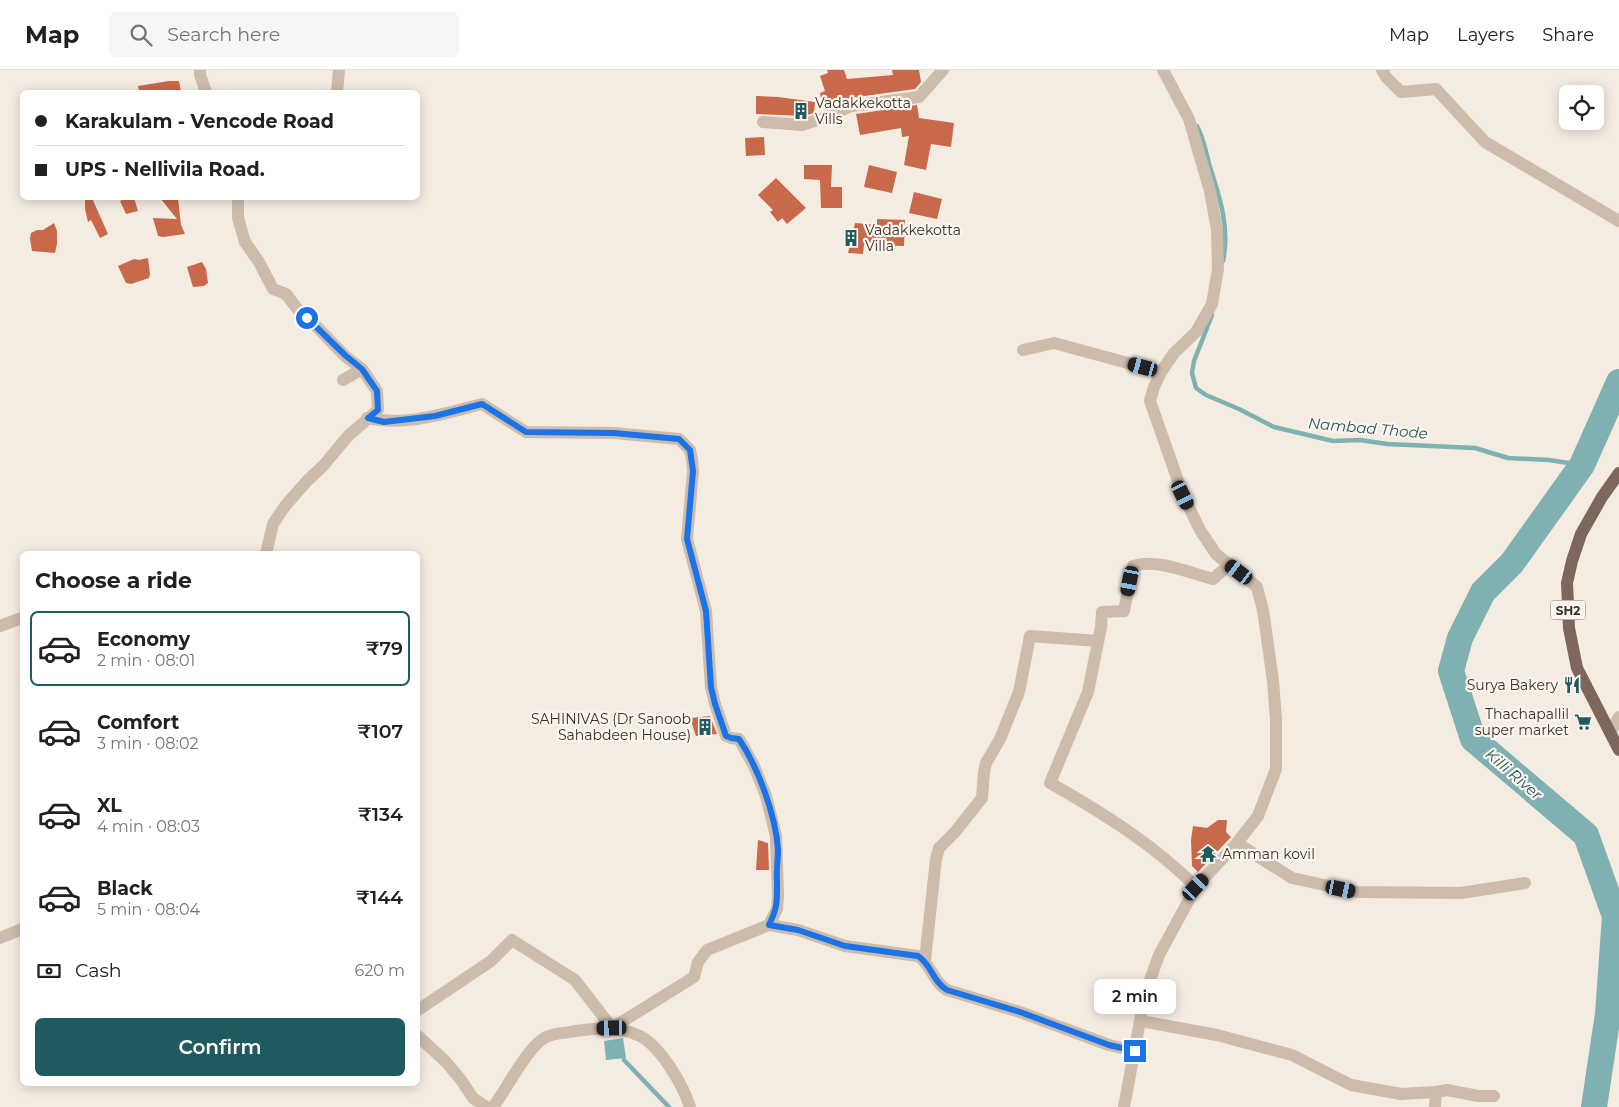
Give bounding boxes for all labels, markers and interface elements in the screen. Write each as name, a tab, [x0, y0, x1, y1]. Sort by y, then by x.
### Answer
search box	[109, 12, 459, 57]
text: Map	[25, 20, 79, 49]
icon: search	[127, 21, 155, 49]
text: Search here	[167, 23, 280, 46]
text: Map	[1389, 24, 1429, 46]
text: Layers	[1457, 24, 1514, 46]
text: Share	[1542, 24, 1594, 46]
map controls	[1559, 85, 1604, 130]
button: locate	[1559, 85, 1604, 130]
place label: Vadakkekotta Vills	[815, 94, 911, 128]
building icon: Vadakkekotta Vills	[791, 101, 811, 121]
text: Karakulam - Vencode Road	[65, 110, 334, 133]
text: UPS - Nellivila Road.	[65, 158, 265, 181]
place label: Vadakkekotta Villa	[865, 221, 961, 255]
building icon: Vadakkekotta Villa	[841, 228, 861, 248]
route start	[296, 307, 318, 329]
car	[1126, 356, 1159, 378]
water label: Nambad Thode	[1307, 413, 1429, 443]
car	[1169, 478, 1196, 512]
car	[1222, 557, 1255, 587]
car	[1119, 565, 1140, 597]
text: Choose a ride	[35, 567, 192, 594]
road number: SH2	[1550, 600, 1586, 620]
icon: car	[37, 626, 82, 671]
text: Economy	[97, 628, 190, 651]
text: ₹79	[366, 637, 403, 660]
text: 2 min · 08:01	[97, 651, 195, 670]
restaurant icon: Surya Bakery	[1562, 675, 1582, 695]
place label: Surya Bakery	[1467, 676, 1558, 694]
place label: Thachapallil super market	[1475, 705, 1569, 739]
icon: car	[37, 709, 82, 754]
place label: SAHINIVAS (Dr Sanoob Sahabdeen House)	[531, 710, 691, 744]
text: Comfort	[97, 711, 179, 734]
supermarket icon: Thachapallil super market	[1573, 712, 1593, 732]
building icon: SAHINIVAS (Dr Sanoob Sahabdeen House)	[695, 717, 715, 737]
text: ₹107	[358, 720, 403, 743]
text: 3 min · 08:02	[97, 734, 199, 753]
water label: Killi River	[1482, 744, 1547, 804]
icon: car	[37, 792, 82, 837]
text: XL	[97, 794, 122, 817]
text: ₹134	[358, 803, 403, 826]
text: 4 min · 08:03	[97, 817, 200, 836]
temple icon: Amman kovil	[1198, 844, 1218, 864]
place label: Amman kovil	[1222, 845, 1315, 863]
car	[1180, 871, 1211, 903]
icon: car	[37, 875, 82, 920]
text: Black	[97, 877, 153, 900]
car	[1324, 879, 1357, 899]
text: ₹144	[356, 886, 403, 909]
text: 5 min · 08:04	[97, 900, 200, 919]
icon: cash	[35, 957, 63, 985]
text: Cash	[75, 959, 122, 982]
text: 620 m	[354, 961, 405, 980]
callout: 2 min	[1094, 978, 1176, 1014]
text: 2 min	[1112, 987, 1158, 1006]
button: Confirm	[35, 1018, 405, 1076]
car	[596, 1020, 627, 1036]
route end	[1124, 1040, 1146, 1062]

